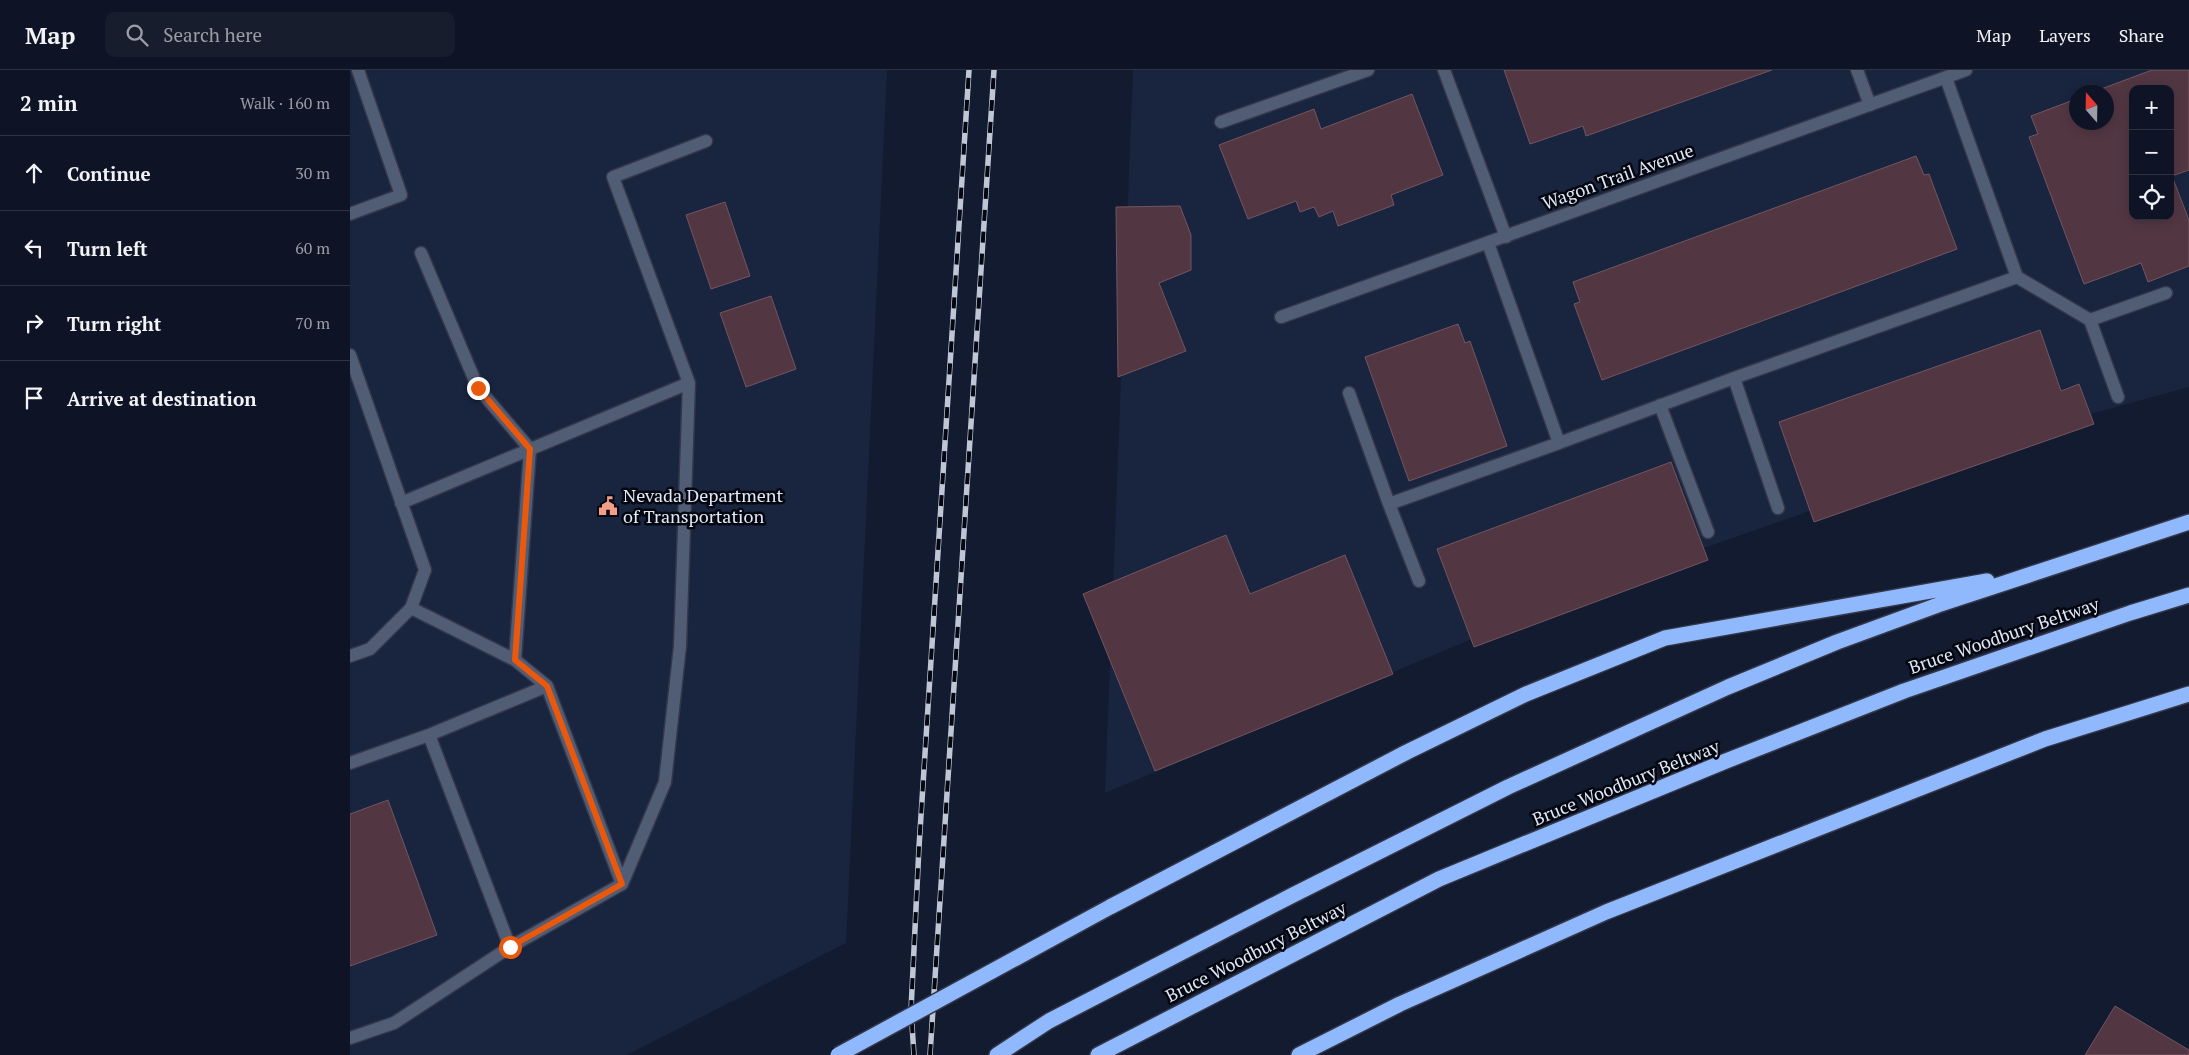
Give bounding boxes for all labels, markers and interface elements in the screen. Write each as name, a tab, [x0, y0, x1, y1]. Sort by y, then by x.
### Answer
search box	[105, 12, 455, 57]
text: Map	[25, 19, 75, 51]
icon: search	[123, 21, 151, 49]
text: Search here	[163, 22, 262, 47]
text: Map	[1976, 23, 2011, 47]
text: Layers	[2039, 23, 2091, 47]
text: Share	[2119, 23, 2164, 47]
north arrow	[2069, 85, 2114, 130]
map controls	[2129, 85, 2174, 220]
button: +	[2129, 85, 2174, 130]
text: 2 min	[20, 89, 77, 117]
text: Walk · 160 m	[240, 92, 330, 114]
button: −	[2129, 130, 2174, 175]
street label: Wagon Trail Avenue	[1539, 137, 1697, 215]
icon: ahead	[20, 159, 48, 187]
text: Continue	[67, 161, 151, 186]
text: 30 m	[295, 162, 330, 184]
button: locate	[2129, 175, 2174, 220]
icon: left	[20, 234, 48, 262]
text: Turn left	[67, 236, 148, 261]
text: 60 m	[295, 237, 330, 259]
icon: right	[20, 309, 48, 337]
text: Turn right	[67, 311, 161, 336]
text: 70 m	[295, 312, 330, 334]
route end	[467, 377, 490, 400]
icon: arrive	[20, 384, 48, 412]
text: Arrive at destination	[67, 386, 256, 411]
place label: Nevada Department of Transportation	[623, 483, 784, 528]
public building icon: Nevada Department of Transportation	[597, 495, 619, 517]
street label: Bruce Woodbury Beltway	[1905, 591, 2103, 679]
street label: Bruce Woodbury Beltway	[1529, 733, 1724, 831]
street label: Bruce Woodbury Beltway	[1161, 895, 1351, 1007]
route start	[499, 936, 522, 959]

